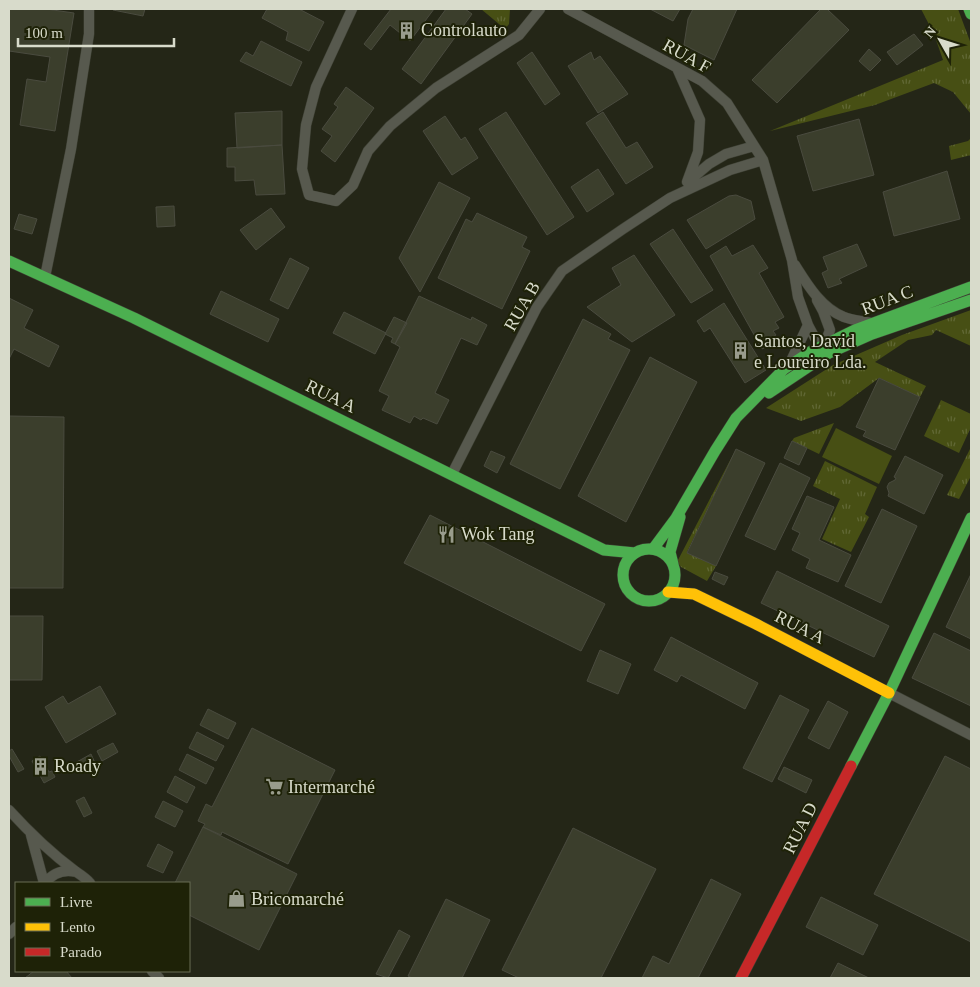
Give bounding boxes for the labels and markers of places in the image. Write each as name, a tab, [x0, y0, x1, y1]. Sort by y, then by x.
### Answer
building icon: Controlauto	[397, 20, 417, 40]
place label: Controlauto	[421, 20, 507, 40]
place label: Santos, David e Loureiro Lda.	[754, 331, 866, 372]
building icon: Santos, David e Loureiro Lda.	[730, 341, 750, 361]
restaurant icon: Wok Tang	[437, 524, 457, 544]
place label: Wok Tang	[461, 524, 534, 544]
building icon: Roady	[30, 756, 50, 776]
place label: Roady	[54, 756, 101, 776]
supermarket icon: Intermarché	[264, 777, 284, 797]
place label: Intermarché	[288, 777, 375, 797]
shop icon: Bricomarché	[227, 889, 247, 909]
place label: Bricomarché	[251, 889, 344, 909]

